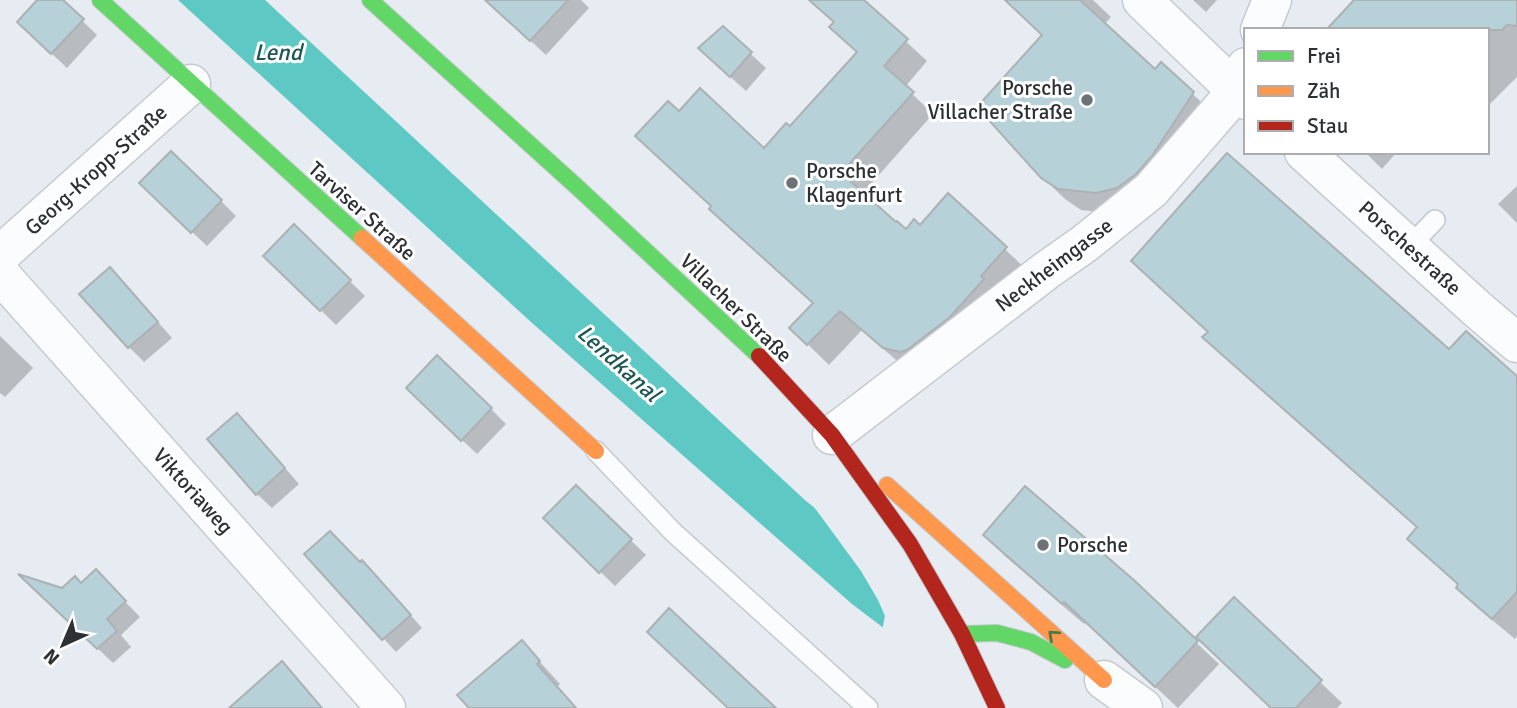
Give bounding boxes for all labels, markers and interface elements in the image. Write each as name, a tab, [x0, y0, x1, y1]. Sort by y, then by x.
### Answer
legend	[1244, 28, 1489, 154]
water label: Lend	[254, 38, 305, 67]
text: Frei	[1307, 43, 1341, 69]
place label: Porsche Villacher Straße	[927, 75, 1073, 125]
text: Zäh	[1307, 78, 1341, 104]
marker: Porsche Villacher Straße	[1079, 92, 1095, 108]
street label: Georg-Kropp-Straße	[20, 99, 172, 241]
text: Stau	[1307, 113, 1348, 139]
street label: Tarviser Straße	[303, 156, 421, 266]
place label: Porsche Klagenfurt	[806, 158, 902, 208]
marker: Porsche Klagenfurt	[784, 175, 800, 191]
street label: Porschestraße	[1353, 195, 1467, 301]
street label: Neckheimgasse	[990, 212, 1118, 318]
street label: Villacher Straße	[675, 248, 797, 368]
water label: Lendkanal	[571, 319, 668, 410]
street label: Viktoriaweg	[148, 443, 238, 539]
place label: Porsche	[1057, 532, 1128, 558]
marker: Porsche	[1035, 537, 1051, 553]
north arrow	[28, 610, 98, 680]
one-way arrow	[1048, 630, 1061, 643]
text: N	[39, 643, 65, 670]

